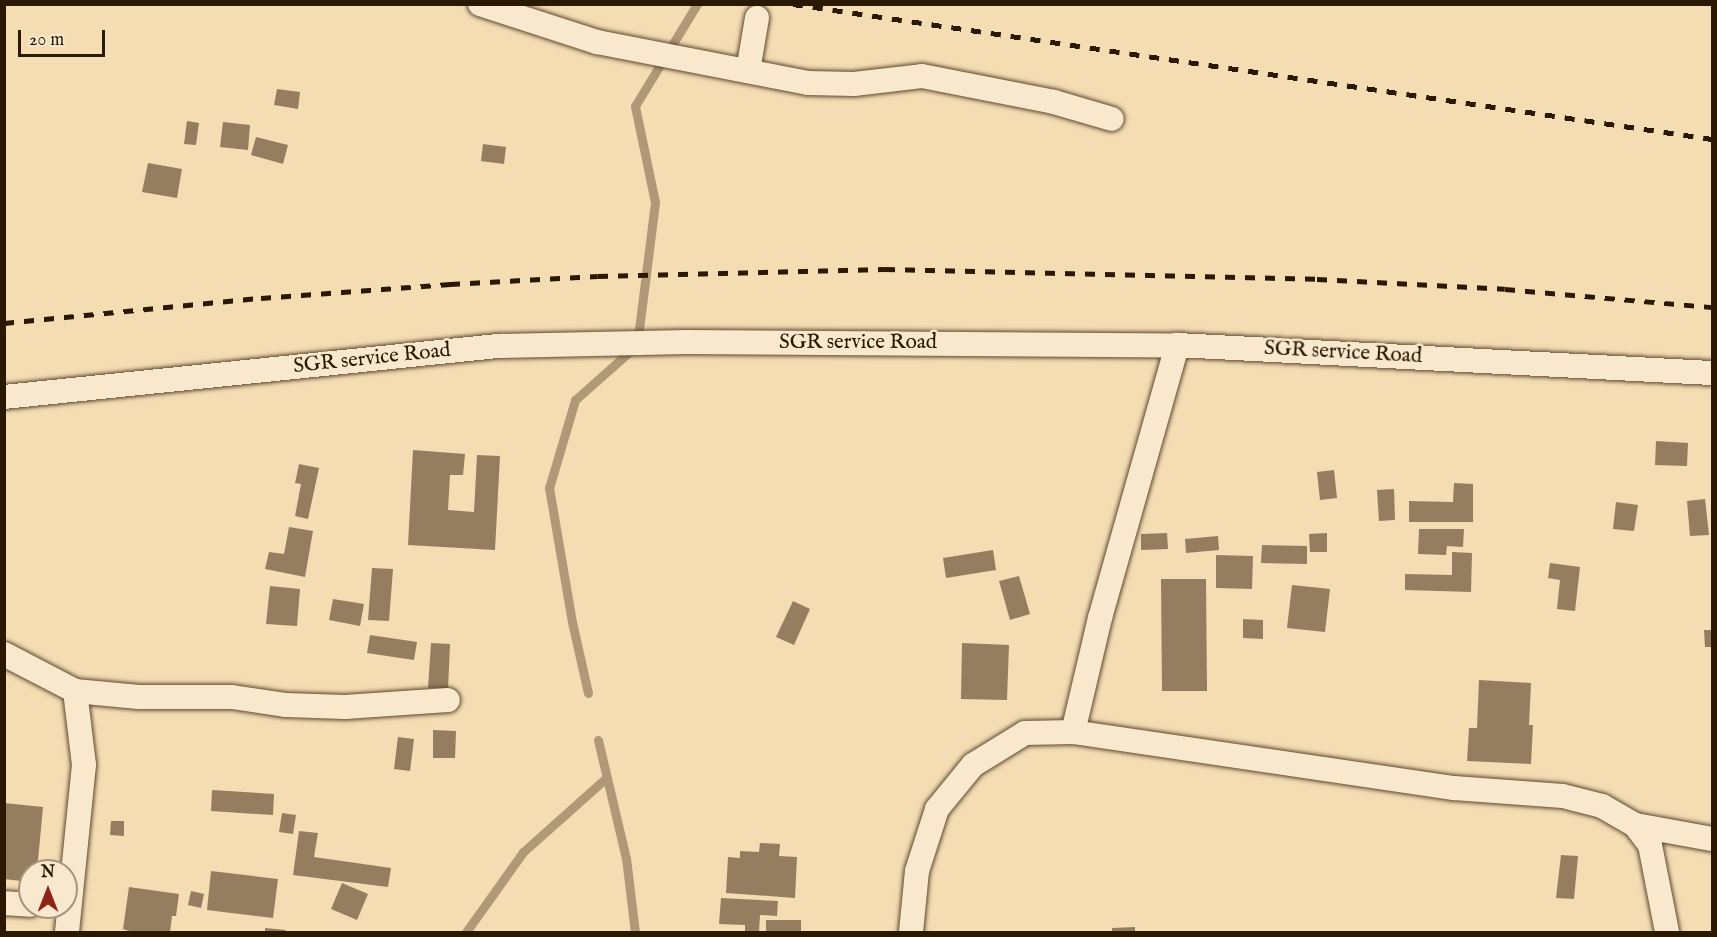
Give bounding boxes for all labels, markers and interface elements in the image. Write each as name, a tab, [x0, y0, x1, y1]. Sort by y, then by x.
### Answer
scale bar	[21, 18, 108, 56]
text: 20 m	[29, 29, 64, 52]
street label: SGR service Road	[779, 330, 937, 356]
street label: SGR service Road	[1263, 336, 1423, 370]
street label: SGR service Road	[292, 338, 452, 380]
north arrow	[18, 859, 78, 919]
text: N	[41, 863, 55, 883]

